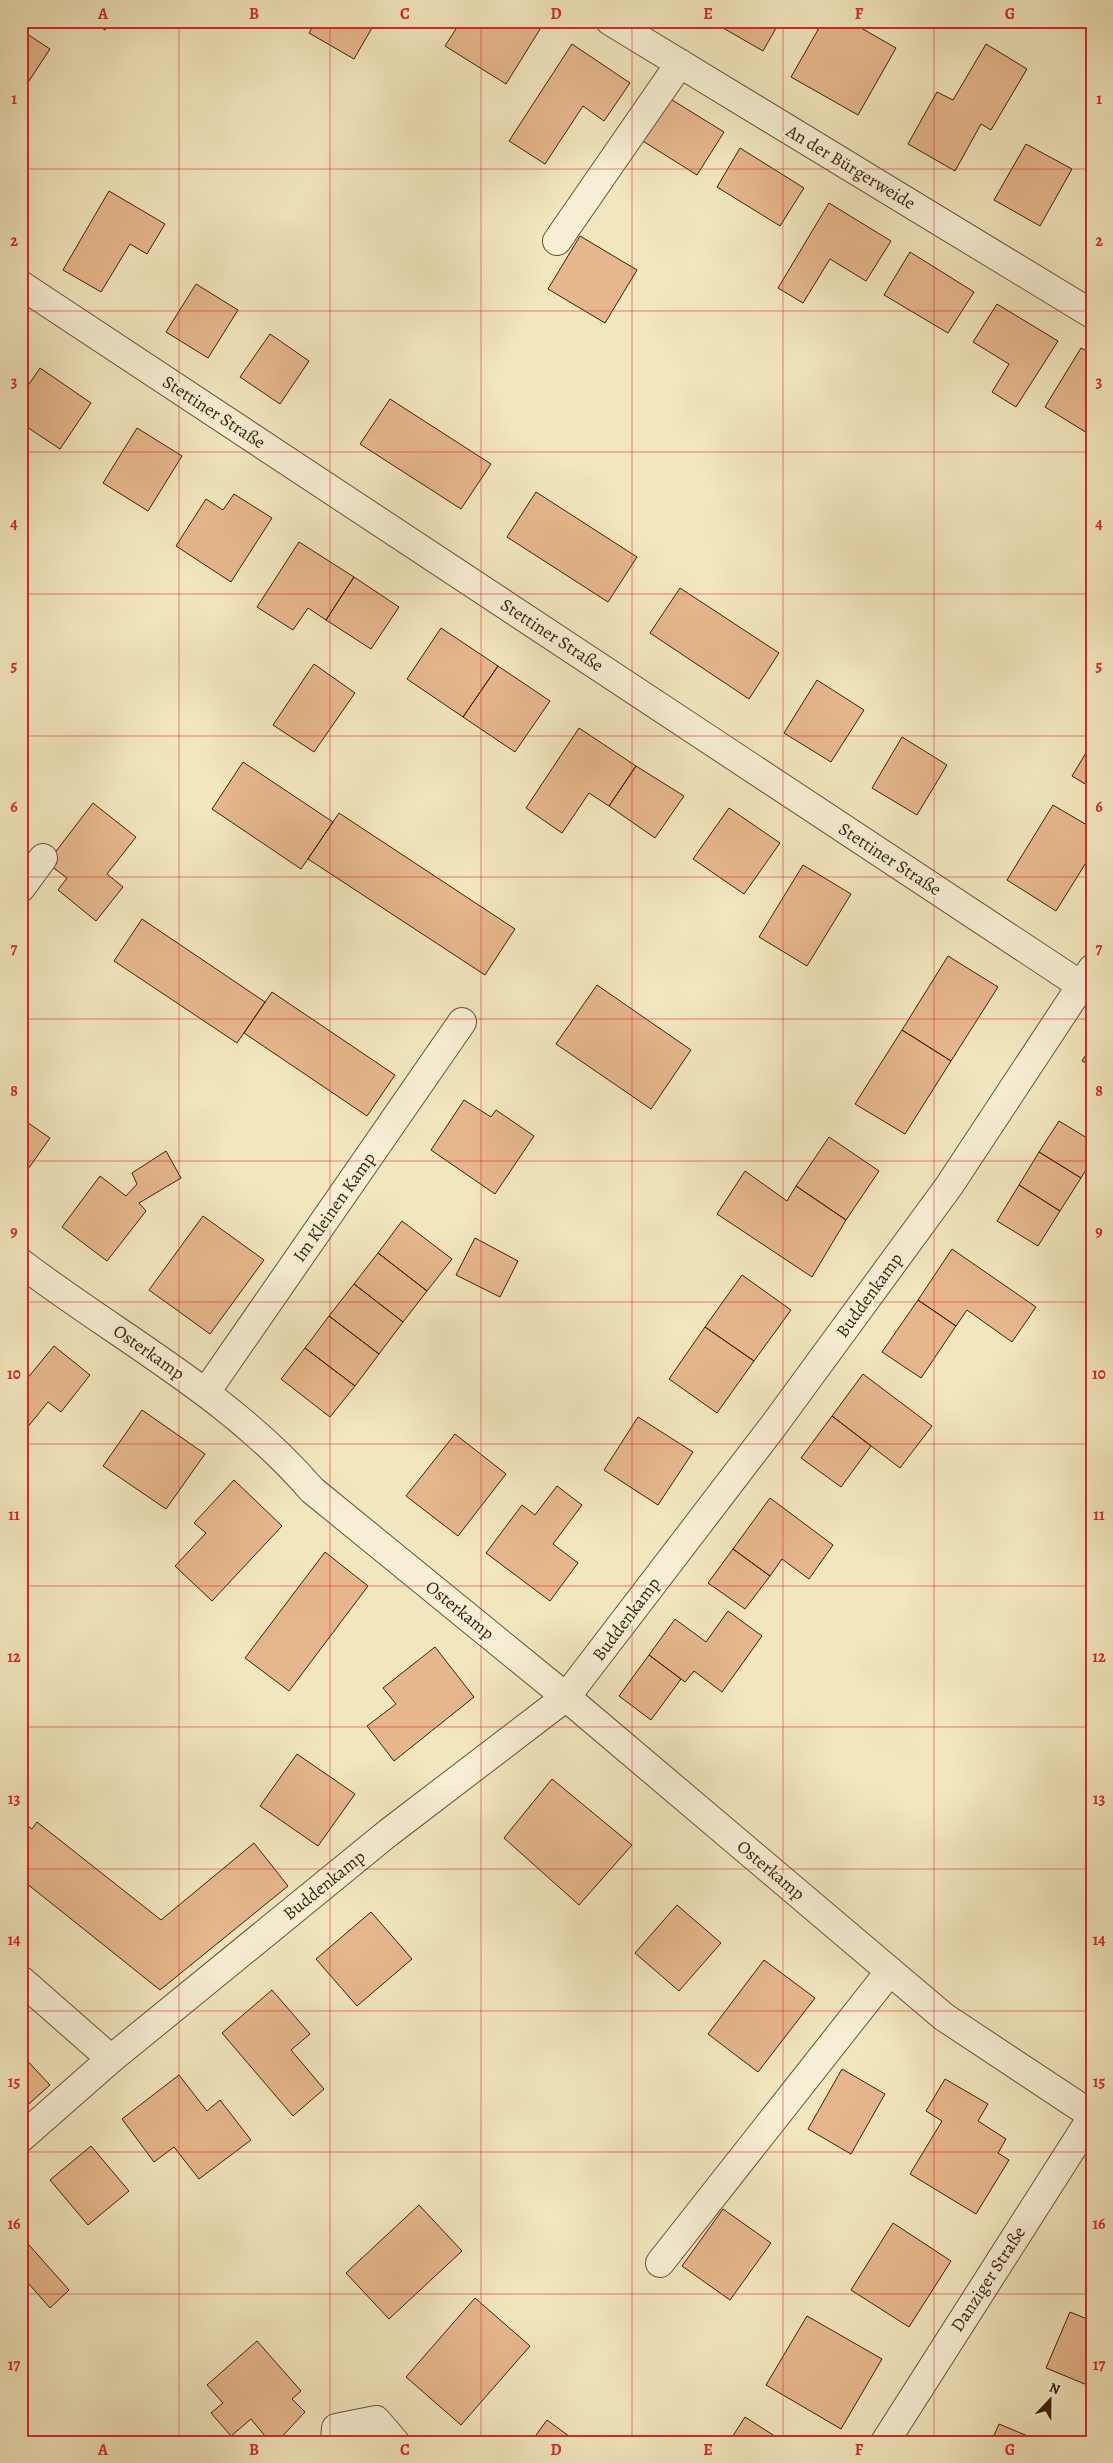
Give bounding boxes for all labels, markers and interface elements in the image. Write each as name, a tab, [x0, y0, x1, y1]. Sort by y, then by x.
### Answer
text: A	[97, 3, 109, 25]
text: B	[249, 3, 259, 25]
text: C	[400, 3, 410, 25]
text: D	[550, 3, 562, 25]
text: E	[703, 3, 713, 25]
text: F	[855, 3, 864, 25]
text: G	[1005, 3, 1015, 25]
text: 1	[11, 88, 17, 110]
text: 1	[1096, 88, 1102, 110]
street label: An der Bürgerweide	[781, 118, 920, 215]
text: 2	[10, 230, 18, 252]
text: 2	[1095, 230, 1103, 252]
street label: Stettiner Straße	[158, 370, 270, 454]
text: 3	[11, 371, 18, 393]
text: 3	[1096, 371, 1103, 393]
text: 4	[10, 513, 18, 535]
text: 4	[1095, 513, 1103, 535]
street label: Stettiner Straße	[496, 593, 608, 677]
text: 5	[11, 655, 18, 677]
text: 5	[1096, 655, 1103, 677]
text: 6	[10, 796, 18, 818]
text: 6	[1095, 796, 1103, 818]
street label: Stettiner Straße	[834, 817, 946, 901]
text: 7	[11, 938, 18, 960]
text: 7	[1096, 938, 1103, 960]
text: 8	[10, 1080, 18, 1102]
text: 8	[1095, 1080, 1103, 1102]
street label: Im Kleinen Kamp	[287, 1147, 381, 1267]
text: 9	[10, 1221, 18, 1243]
text: 9	[1095, 1221, 1103, 1243]
street label: Buddenkamp	[830, 1248, 908, 1342]
street label: Osterkamp	[109, 1319, 189, 1385]
text: 10	[7, 1363, 21, 1385]
text: 10	[1092, 1363, 1106, 1385]
text: 11	[8, 1504, 20, 1526]
text: 11	[1093, 1504, 1105, 1526]
street label: Buddenkamp	[587, 1572, 665, 1666]
street label: Osterkamp	[421, 1575, 499, 1645]
text: 12	[7, 1646, 21, 1668]
text: 12	[1092, 1646, 1106, 1668]
text: 13	[8, 1788, 20, 1810]
text: 13	[1093, 1788, 1105, 1810]
street label: Osterkamp	[732, 1834, 810, 1906]
street label: Buddenkamp	[278, 1844, 370, 1926]
text: 14	[7, 1929, 21, 1951]
text: 14	[1092, 1929, 1106, 1951]
text: 15	[8, 2071, 20, 2093]
text: 15	[1093, 2071, 1105, 2093]
text: 16	[7, 2213, 21, 2235]
text: 16	[1092, 2213, 1106, 2235]
street label: Danziger Straße	[945, 2222, 1031, 2336]
text: 17	[8, 2354, 20, 2376]
text: 17	[1093, 2354, 1105, 2376]
north arrow	[1026, 2376, 1076, 2426]
text: N	[1046, 2378, 1063, 2399]
text: A	[97, 2439, 109, 2461]
text: B	[249, 2439, 259, 2461]
text: C	[400, 2439, 410, 2461]
text: D	[550, 2439, 562, 2461]
text: E	[703, 2439, 713, 2461]
text: F	[855, 2439, 864, 2461]
text: G	[1005, 2439, 1015, 2461]

